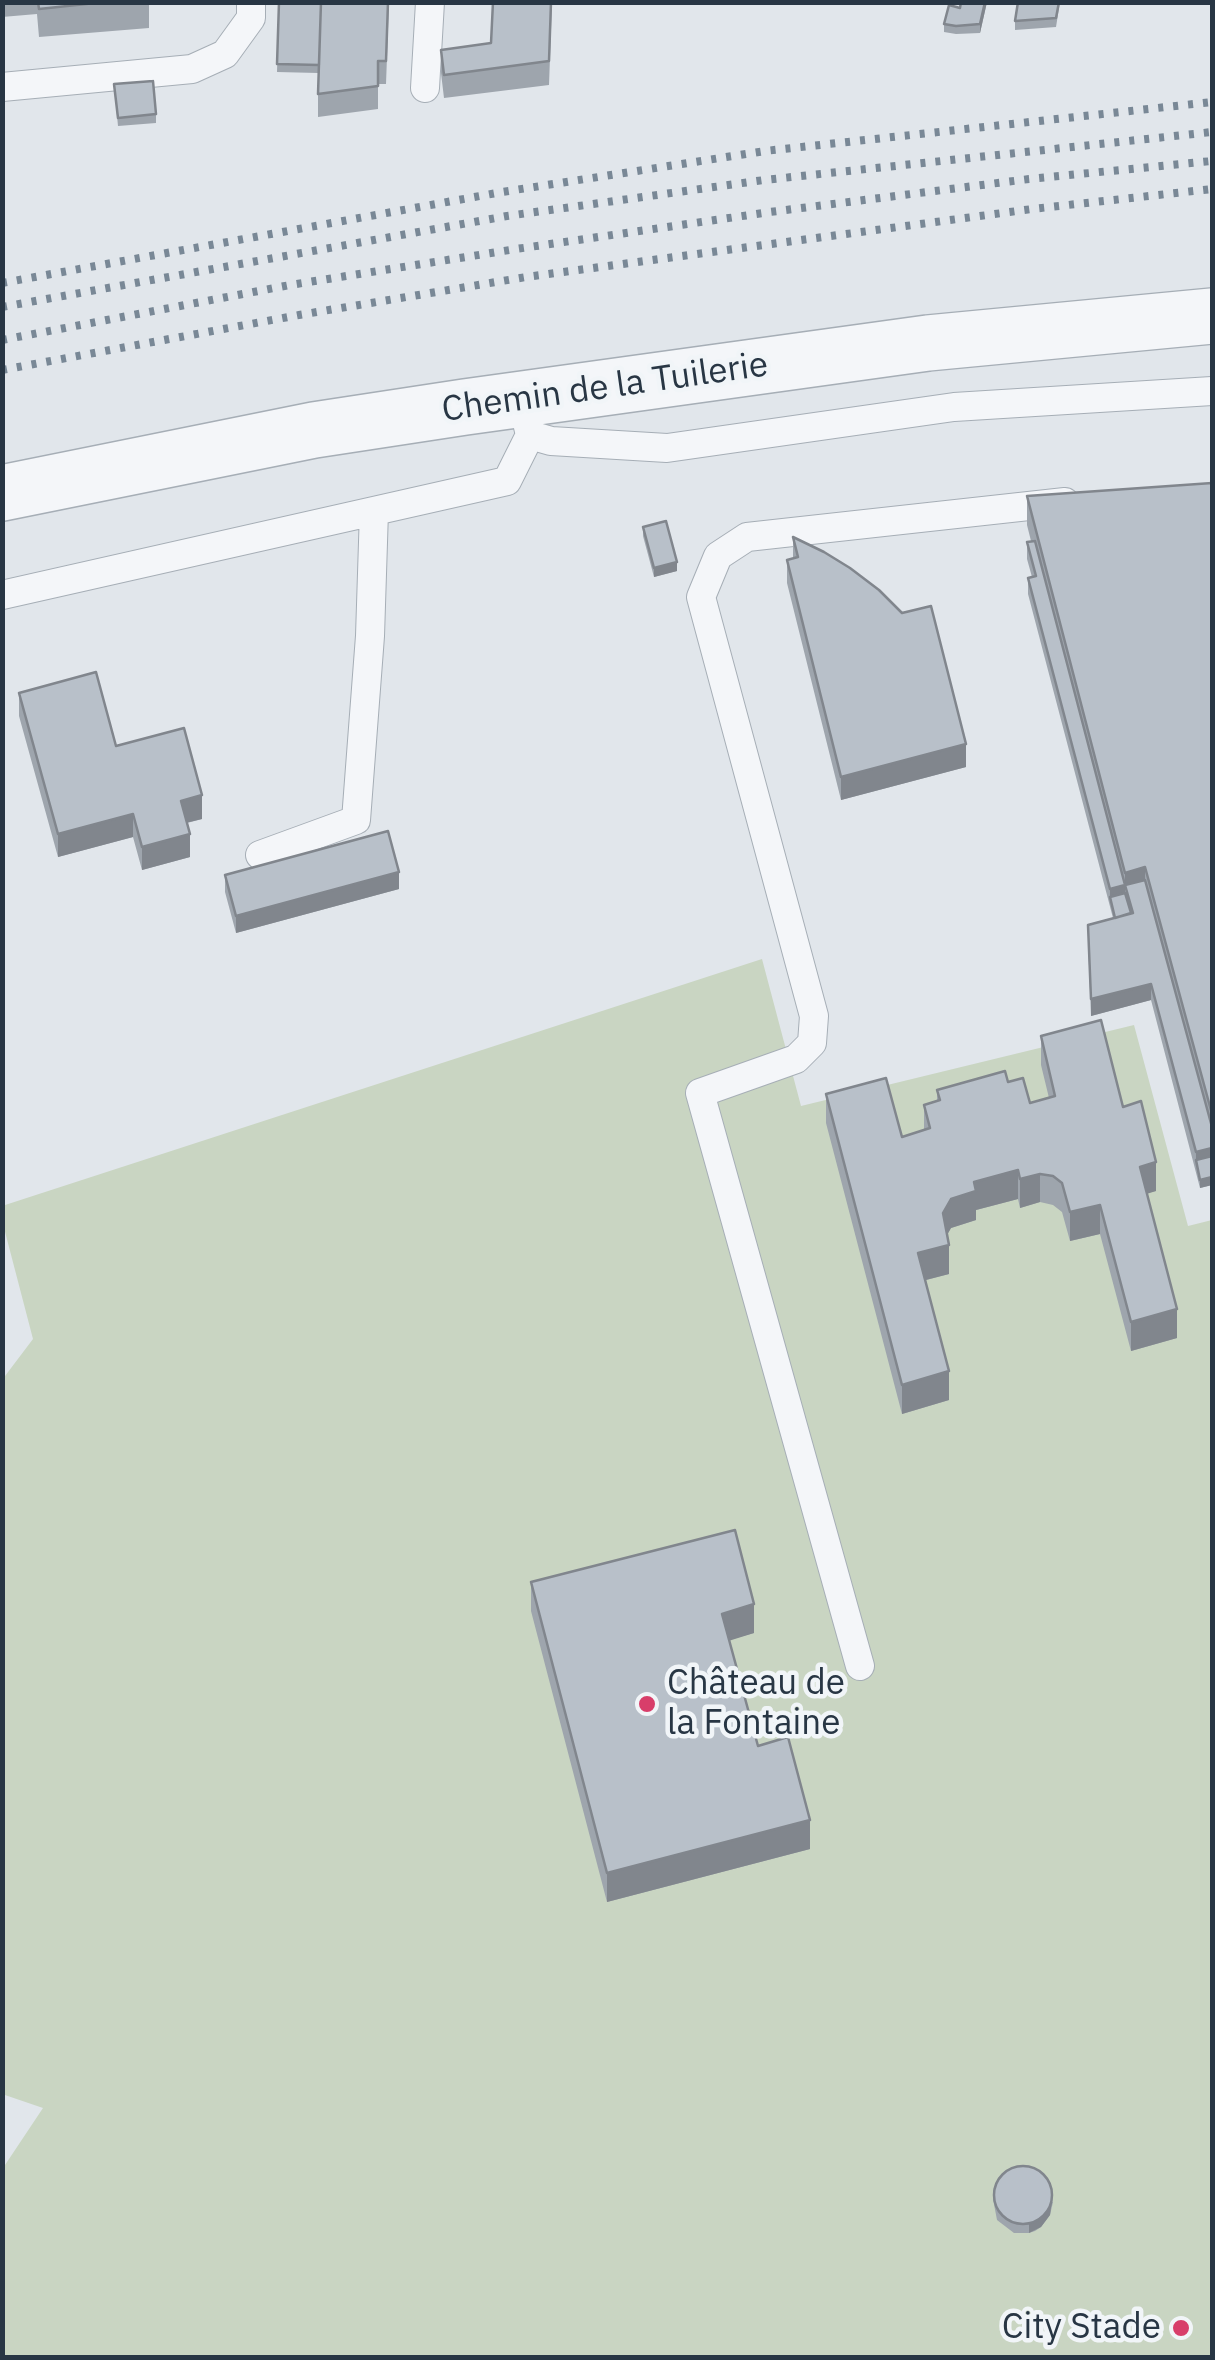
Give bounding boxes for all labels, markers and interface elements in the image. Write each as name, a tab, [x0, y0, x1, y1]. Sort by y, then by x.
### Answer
street label: Chemin de la Tuilerie	[439, 344, 771, 432]
place label: Château de la Fontaine	[667, 1663, 845, 1745]
marker: Château de la Fontaine	[636, 1693, 658, 1715]
place label: City Stade	[1002, 2307, 1161, 2349]
marker: City Stade	[1170, 2317, 1192, 2339]

